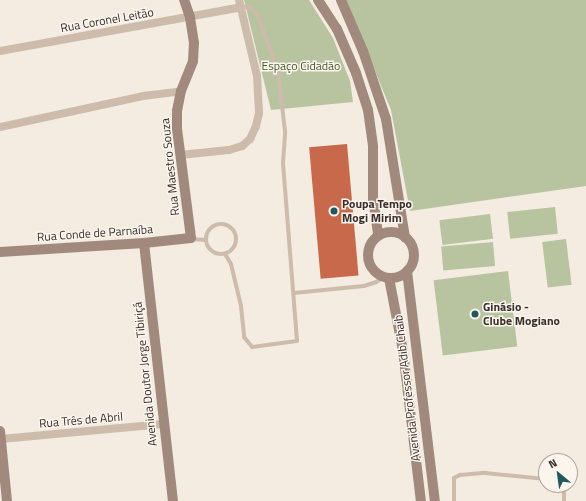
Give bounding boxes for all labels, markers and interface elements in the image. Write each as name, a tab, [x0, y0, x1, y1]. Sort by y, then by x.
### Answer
street label: Rua Coronel Leitão	[59, 5, 155, 35]
park label: Espaço Cidadão	[262, 59, 340, 73]
street label: Rua Maestro Souza	[158, 118, 182, 216]
place label: Poupa Tempo Mogi Mirim	[342, 197, 412, 225]
marker: Poupa Tempo Mogi Mirim	[329, 206, 339, 216]
street label: Rua Conde de Parnaíba	[36, 222, 154, 244]
place label: Ginásio - Clube Mogiano	[483, 300, 560, 328]
street label: Avenida Doutor Jorge Tibiriçá	[130, 301, 160, 447]
marker: Ginásio - Clube Mogiano	[470, 309, 480, 319]
street label: Avenida Professor Adib Chaib	[391, 314, 423, 462]
street label: Rua Três de Abril	[39, 409, 123, 431]
north arrow	[538, 453, 578, 493]
text: N	[545, 455, 560, 472]

